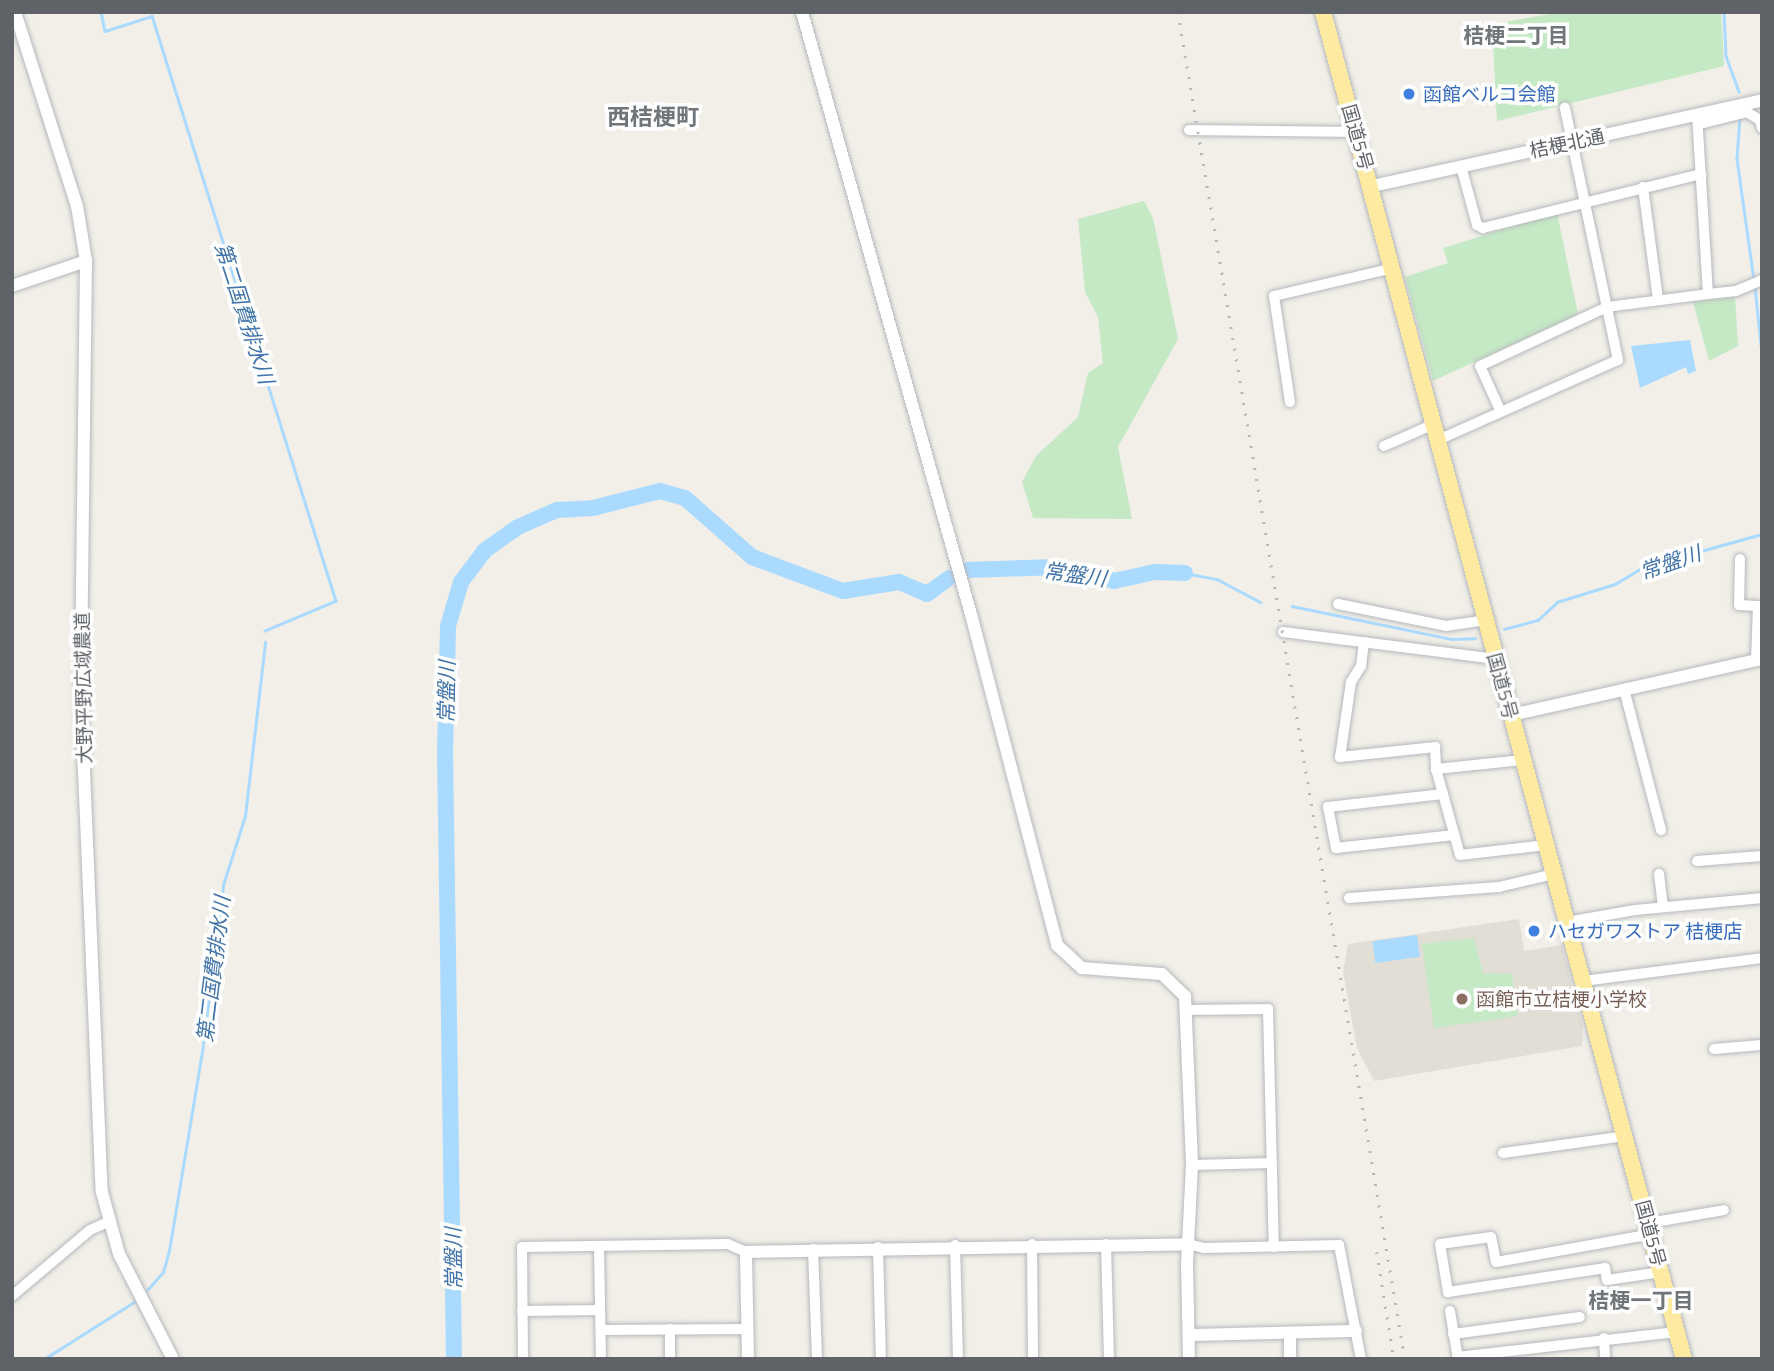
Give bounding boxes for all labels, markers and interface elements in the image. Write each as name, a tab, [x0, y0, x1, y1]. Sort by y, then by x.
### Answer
district label: 桔梗二丁目	[1464, 22, 1568, 48]
place label: 函館ベルコ会館	[1423, 83, 1556, 105]
marker: 函館ベルコ会館	[1401, 86, 1417, 102]
street label: 国道5号	[1338, 101, 1378, 173]
district label: 西桔梗町	[607, 103, 699, 131]
street label: 桔梗北通	[1527, 124, 1607, 162]
water label: 第二国費排水川	[210, 239, 280, 387]
water label: 常盤川	[1636, 540, 1704, 584]
water label: 常盤川	[1042, 557, 1108, 591]
street label: 大野平野広域農道	[70, 612, 96, 764]
street label: 国道5号	[1483, 650, 1523, 722]
water label: 常盤川	[433, 660, 459, 724]
water label: 第二国費排水川	[192, 895, 234, 1043]
place label: ハセガワストア 桔梗店	[1548, 920, 1742, 942]
marker: ハセガワストア 桔梗店	[1526, 923, 1542, 939]
place label: 函館市立桔梗小学校	[1476, 988, 1647, 1010]
marker: 函館市立桔梗小学校	[1454, 991, 1470, 1007]
street label: 国道5号	[1631, 1197, 1671, 1269]
water label: 常盤川	[440, 1227, 466, 1291]
district label: 桔梗一丁目	[1589, 1287, 1693, 1313]

